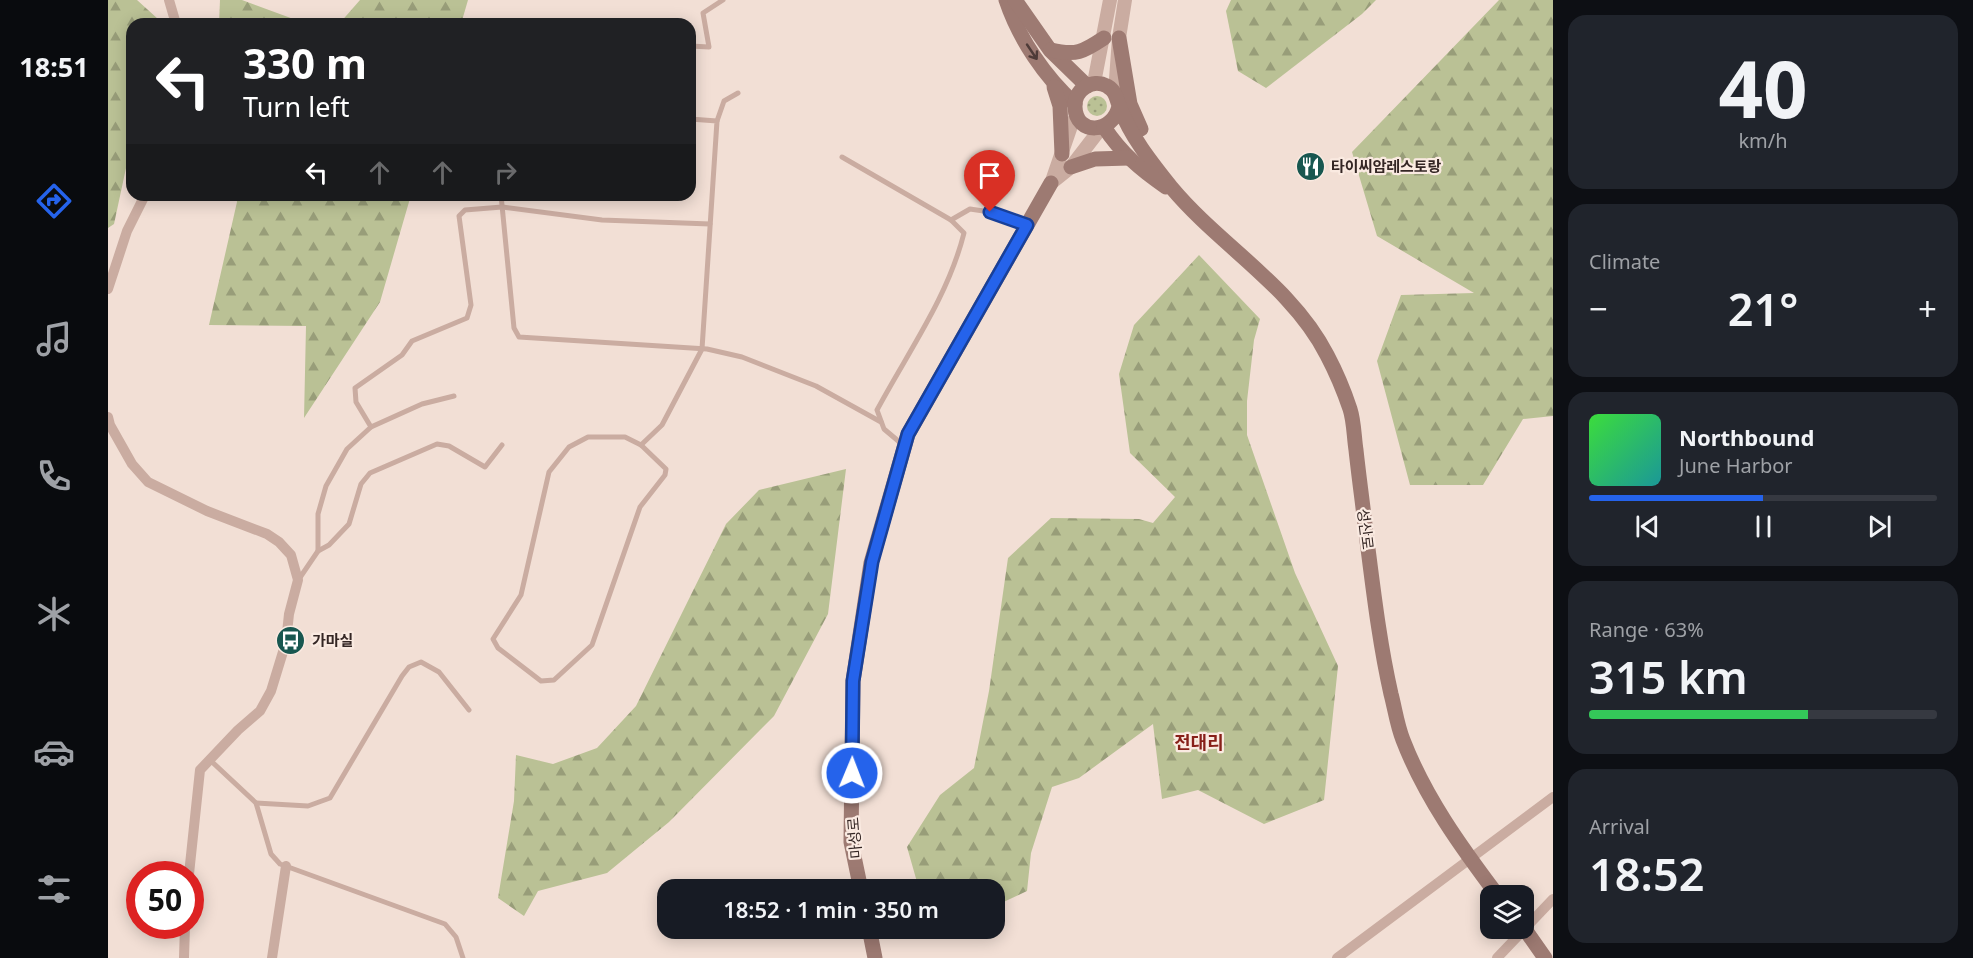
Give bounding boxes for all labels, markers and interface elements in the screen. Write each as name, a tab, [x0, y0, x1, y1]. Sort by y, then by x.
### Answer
text: 330 m	[243, 34, 367, 91]
text: 40	[1718, 35, 1808, 141]
icon: left	[144, 42, 222, 120]
one-way arrow	[1027, 43, 1039, 60]
text: 18:51	[19, 48, 89, 85]
text: Turn left	[243, 88, 349, 125]
text: km/h	[1738, 127, 1788, 154]
pin	[964, 150, 1015, 212]
restaurant icon: 타이씨암레스토랑	[1294, 150, 1326, 182]
icon: left	[300, 156, 333, 189]
icon: ahead	[363, 156, 396, 189]
icon: ahead	[426, 156, 459, 189]
icon: right	[489, 156, 522, 189]
place label: 타이씨암레스토랑	[1331, 156, 1442, 176]
icon: arrive	[973, 159, 1006, 192]
icon: directions	[33, 180, 75, 222]
text: Climate	[1589, 248, 1660, 275]
text: 21°	[1728, 278, 1798, 339]
text: −	[1589, 286, 1608, 331]
text: +	[1918, 286, 1937, 331]
icon: music	[33, 318, 75, 360]
text: Northbound	[1679, 422, 1814, 452]
text: June Harbor	[1679, 452, 1793, 479]
icon: phone	[33, 455, 75, 497]
street label: 성산로	[1354, 507, 1378, 551]
icon: previous	[1631, 510, 1664, 543]
icon: pause	[1747, 510, 1780, 543]
icon: next	[1863, 510, 1896, 543]
icon: climate	[33, 593, 75, 635]
text: Range · 63%	[1589, 616, 1704, 643]
bus stop icon: 가마실	[275, 624, 307, 656]
place label: 가마실	[312, 630, 353, 650]
text: 315 km	[1589, 646, 1748, 707]
district label: 전대리	[1174, 730, 1224, 754]
icon: car	[33, 731, 75, 773]
position arrow	[820, 741, 884, 805]
text: Arrival	[1589, 813, 1650, 840]
street label: 마성로	[842, 817, 866, 859]
text: 18:52	[1589, 843, 1704, 904]
speed limit sign: 50	[126, 861, 204, 939]
icon: filters	[33, 868, 75, 910]
map controls	[1480, 885, 1534, 939]
button: layers	[1480, 885, 1534, 939]
text: 18:52 · 1 min · 350 m	[723, 894, 939, 924]

